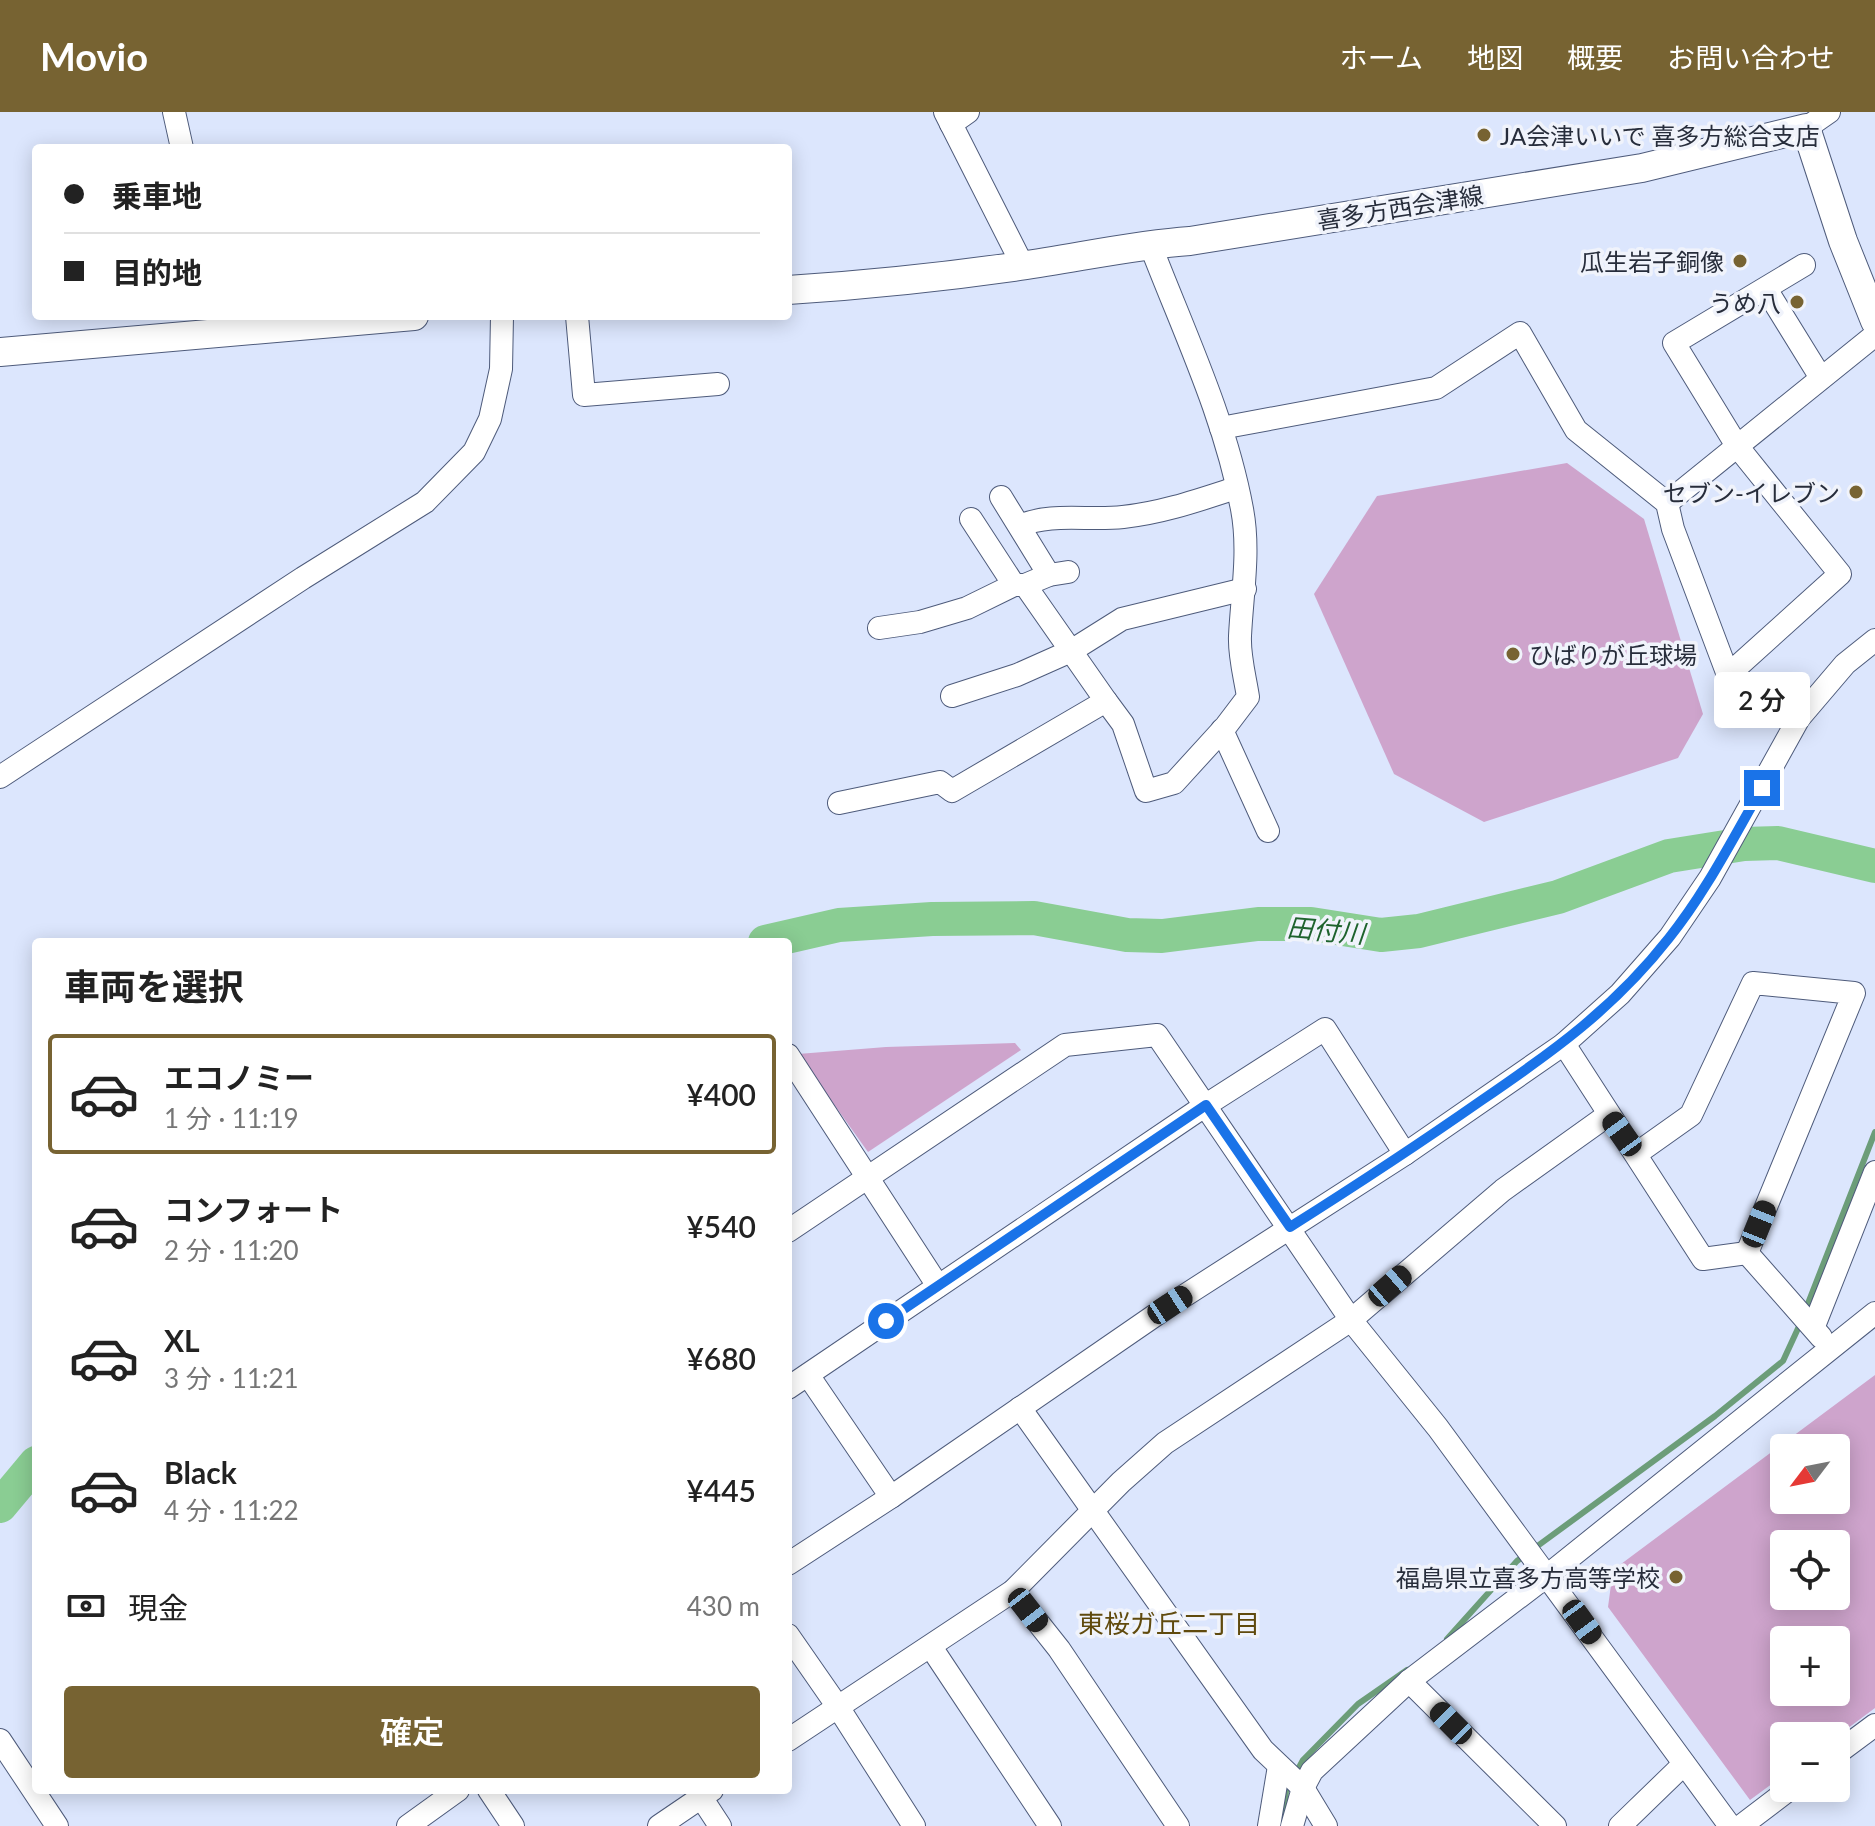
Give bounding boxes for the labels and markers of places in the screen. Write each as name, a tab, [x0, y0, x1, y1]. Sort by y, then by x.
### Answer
place label: JA会津いいで 喜多方総合支店	[1500, 121, 1820, 150]
marker: JA会津いいで 喜多方総合支店	[1475, 126, 1493, 144]
place label: 瓜生岩子銅像	[1580, 247, 1724, 276]
marker: 瓜生岩子銅像	[1731, 252, 1749, 270]
place label: うめ八	[1709, 288, 1781, 317]
marker: うめ八	[1788, 293, 1806, 311]
place label: セブン-イレブン	[1663, 478, 1840, 507]
marker: セブン-イレブン	[1847, 483, 1865, 501]
place label: ひばりが丘球場	[1529, 640, 1697, 669]
marker: ひばりが丘球場	[1504, 645, 1522, 663]
place label: 福島県立喜多方高等学校	[1396, 1563, 1660, 1592]
marker: 福島県立喜多方高等学校	[1667, 1568, 1685, 1586]

